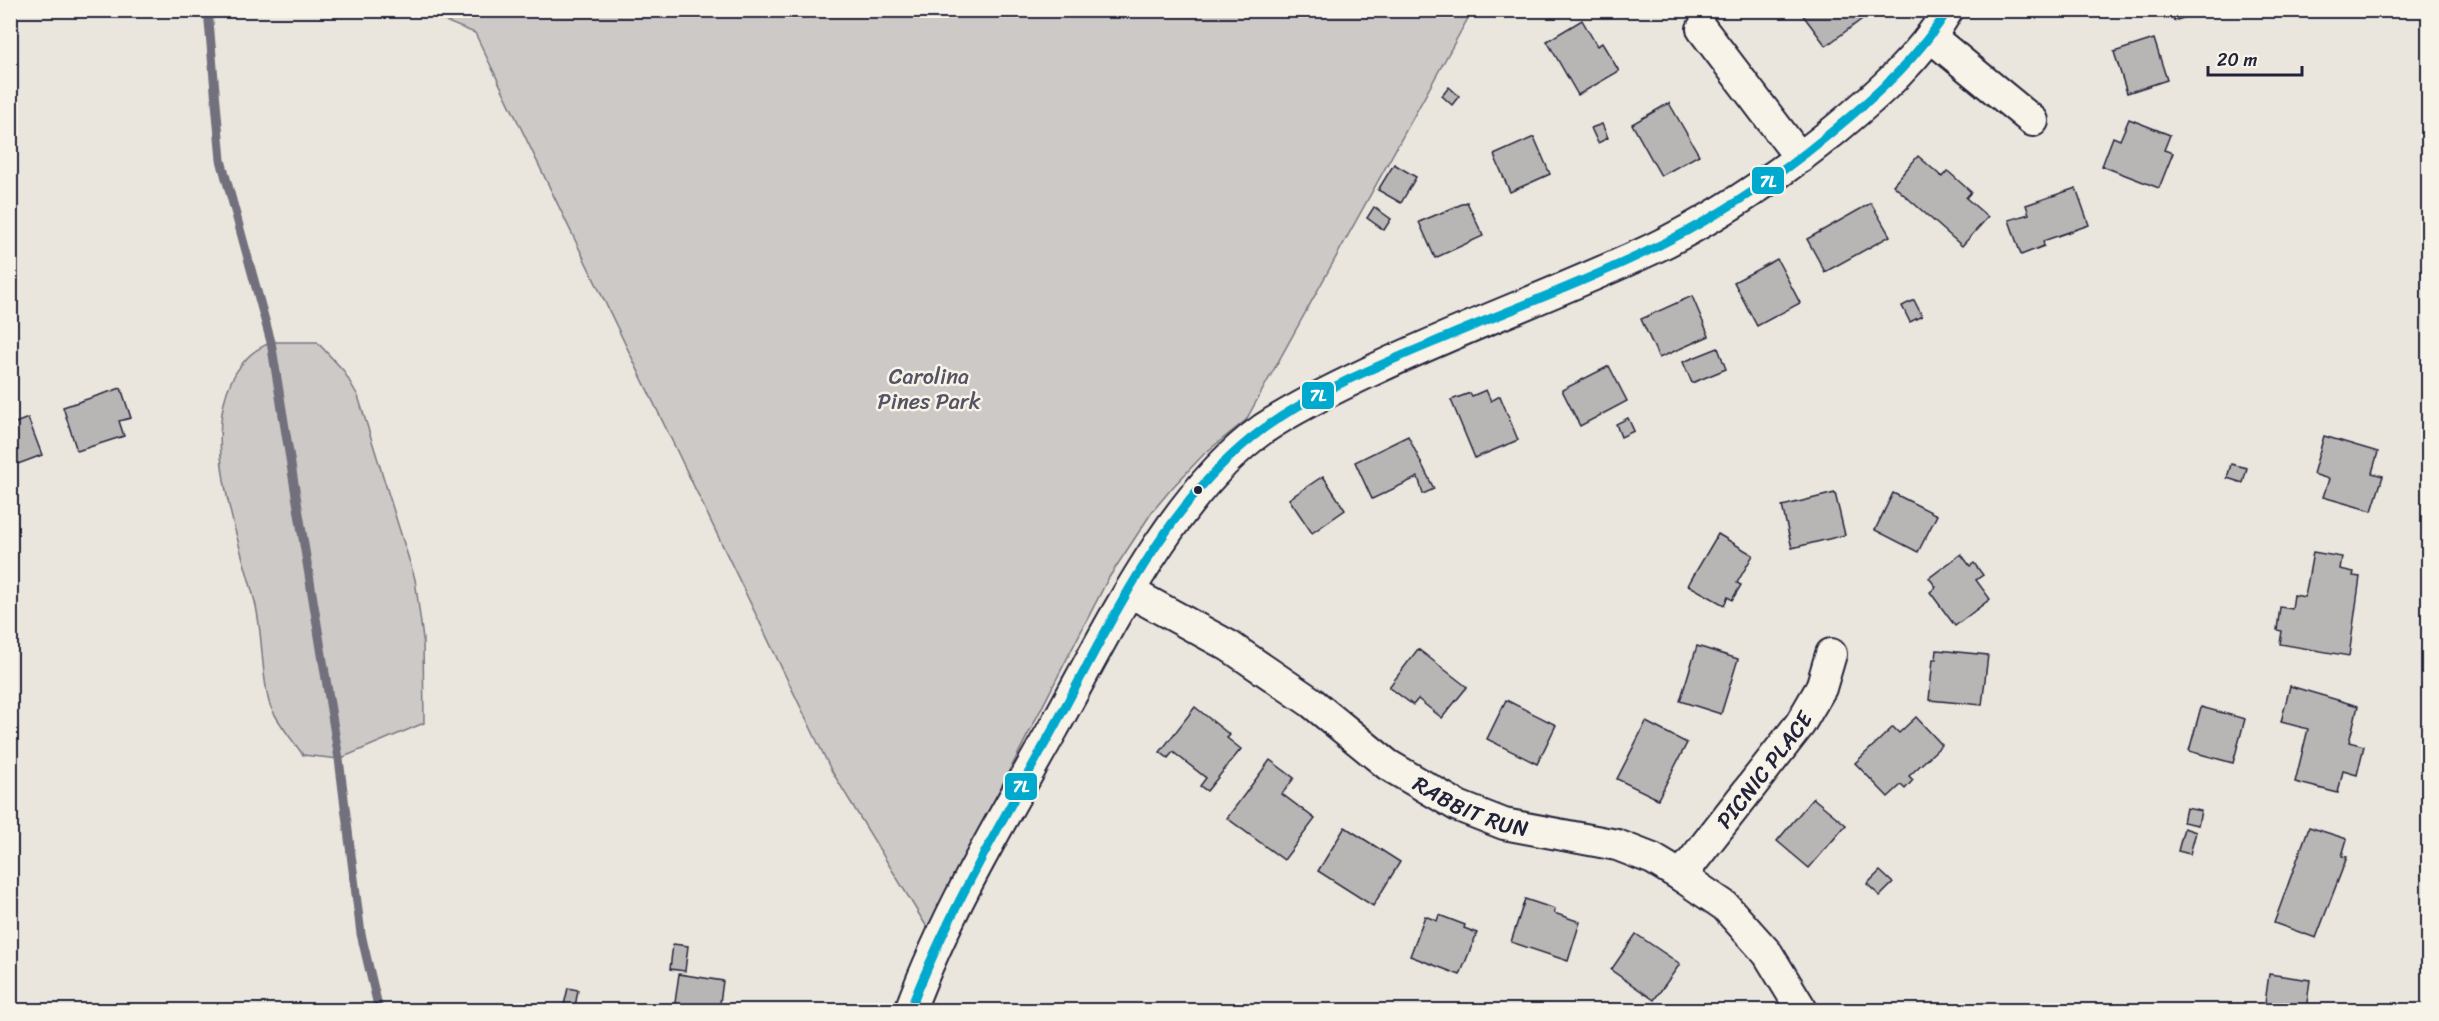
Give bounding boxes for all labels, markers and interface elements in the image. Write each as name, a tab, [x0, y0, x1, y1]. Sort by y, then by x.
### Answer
scale bar	[2208, 39, 2302, 77]
text: 20 m	[2217, 44, 2257, 76]
line badge: 7L	[1751, 166, 1785, 195]
text: 7L	[1760, 167, 1777, 196]
park label: Carolina Pines Park	[877, 357, 981, 421]
line badge: 7L	[1301, 381, 1335, 410]
text: 7L	[1310, 381, 1327, 410]
unlabelled marker	[1192, 484, 1204, 496]
street label: PICNIC PLACE	[1705, 702, 1824, 837]
street label: RABBIT RUN	[1405, 764, 1532, 848]
line badge: 7L	[1004, 772, 1038, 801]
text: 7L	[1013, 772, 1030, 801]

